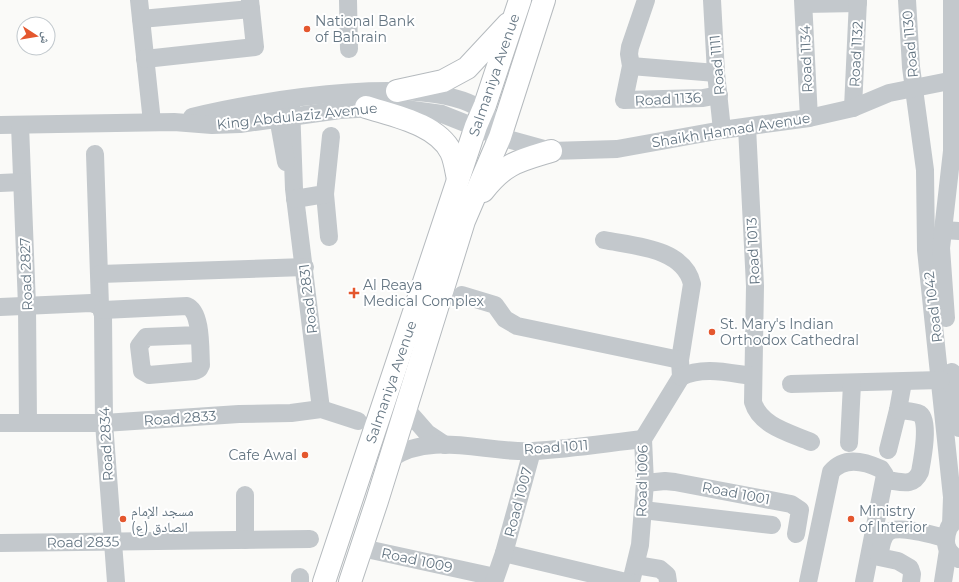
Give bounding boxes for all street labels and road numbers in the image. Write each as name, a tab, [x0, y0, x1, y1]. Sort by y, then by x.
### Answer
street label: Road 1130	[898, 10, 922, 78]
street label: Salmaniya Avenue	[464, 11, 524, 139]
street label: Road 1132	[845, 20, 867, 88]
street label: Road 1134	[796, 24, 816, 93]
street label: Road 1111	[705, 34, 729, 96]
street label: Road 1136	[634, 88, 702, 110]
street label: King Abdulaziz Avenue	[216, 99, 378, 133]
street label: Shaikh Hamad Avenue	[650, 109, 812, 151]
street label: Road 1013	[742, 217, 764, 285]
street label: Road 2827	[16, 237, 36, 311]
street label: Road 2831	[295, 263, 321, 335]
street label: Road 1042	[920, 270, 946, 344]
street label: Salmaniya Avenue	[361, 318, 421, 446]
street label: Road 2834	[95, 406, 117, 482]
street label: Road 2833	[143, 406, 217, 430]
street label: Road 1011	[523, 436, 589, 458]
street label: Road 1006	[632, 444, 652, 517]
street label: Road 1007	[500, 465, 536, 539]
street label: Road 1001	[700, 478, 772, 508]
street label: Road 2835	[46, 532, 120, 552]
street label: Road 1009	[380, 544, 454, 576]

